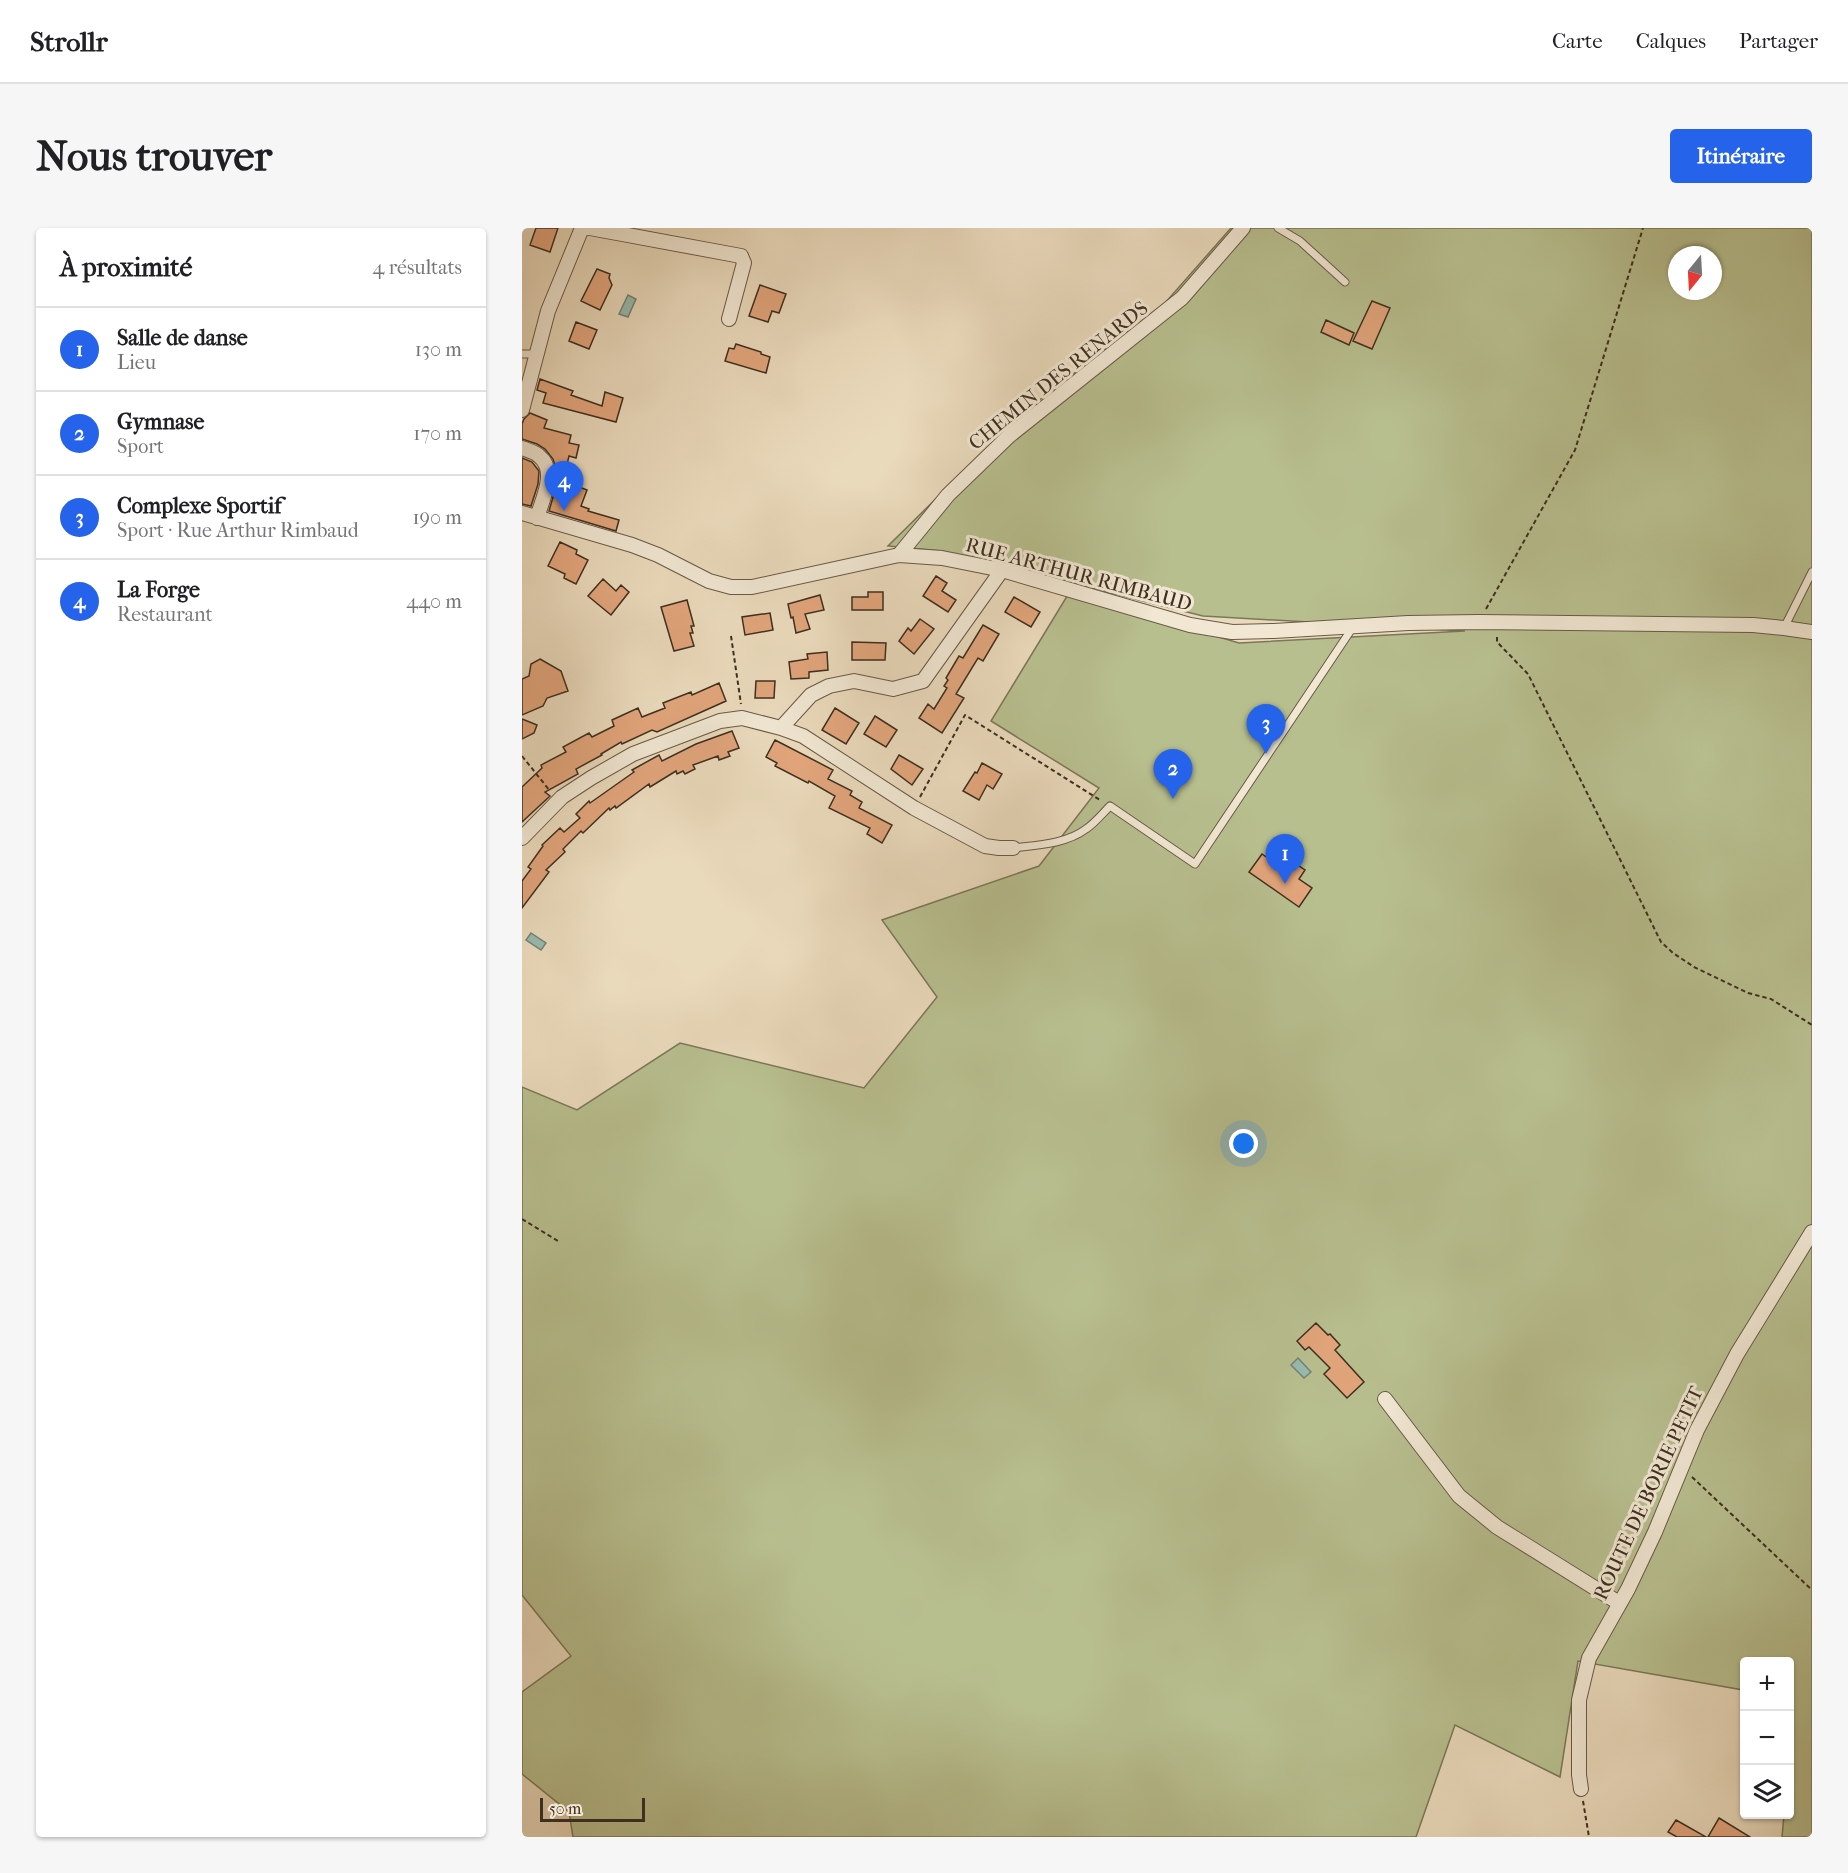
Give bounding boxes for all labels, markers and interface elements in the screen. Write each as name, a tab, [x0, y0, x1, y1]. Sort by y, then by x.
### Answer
text: Strollr	[30, 25, 108, 58]
text: Carte	[1552, 29, 1603, 53]
text: Calques	[1636, 29, 1706, 53]
text: Partager	[1739, 29, 1818, 53]
button: Itinéraire	[1670, 129, 1812, 183]
text: Nous trouver	[36, 132, 272, 181]
north arrow	[1668, 246, 1722, 300]
text: À proximité	[60, 252, 192, 283]
text: 4 résultats	[373, 256, 462, 279]
street label: CHEMIN DES RENARDS	[964, 296, 1152, 455]
text: Salle de danse	[117, 325, 248, 351]
text: 1	[76, 338, 83, 361]
text: 130 m	[415, 338, 462, 361]
text: Lieu	[117, 351, 156, 374]
text: Gymnase	[117, 409, 204, 435]
text: 2	[74, 422, 85, 445]
text: 170 m	[413, 422, 462, 445]
text: Sport	[117, 435, 164, 458]
pin: 4	[544, 462, 584, 511]
text: Complexe Sportif	[117, 493, 282, 519]
text: 3	[75, 506, 84, 529]
text: 190 m	[412, 506, 462, 529]
text: Sport · Rue Arthur Rimbaud	[117, 519, 359, 542]
street label: RUE ARTHUR RIMBAUD	[963, 533, 1194, 616]
text: La Forge	[117, 577, 200, 603]
text: 4	[74, 590, 85, 613]
text: 440 m	[406, 590, 462, 613]
text: Restaurant	[117, 603, 213, 626]
pin: 3	[1246, 704, 1286, 754]
pin: 2	[1154, 750, 1192, 799]
pin: 1	[1266, 834, 1305, 884]
your location	[1229, 1129, 1258, 1158]
street label: ROUTE DE BORIE PETIT	[1589, 1382, 1708, 1604]
map controls	[1740, 1657, 1794, 1819]
button: +	[1740, 1657, 1794, 1711]
button: −	[1740, 1711, 1794, 1765]
button: layers	[1740, 1765, 1794, 1819]
scale bar	[540, 1795, 645, 1822]
text: 50 m	[549, 1799, 581, 1818]

